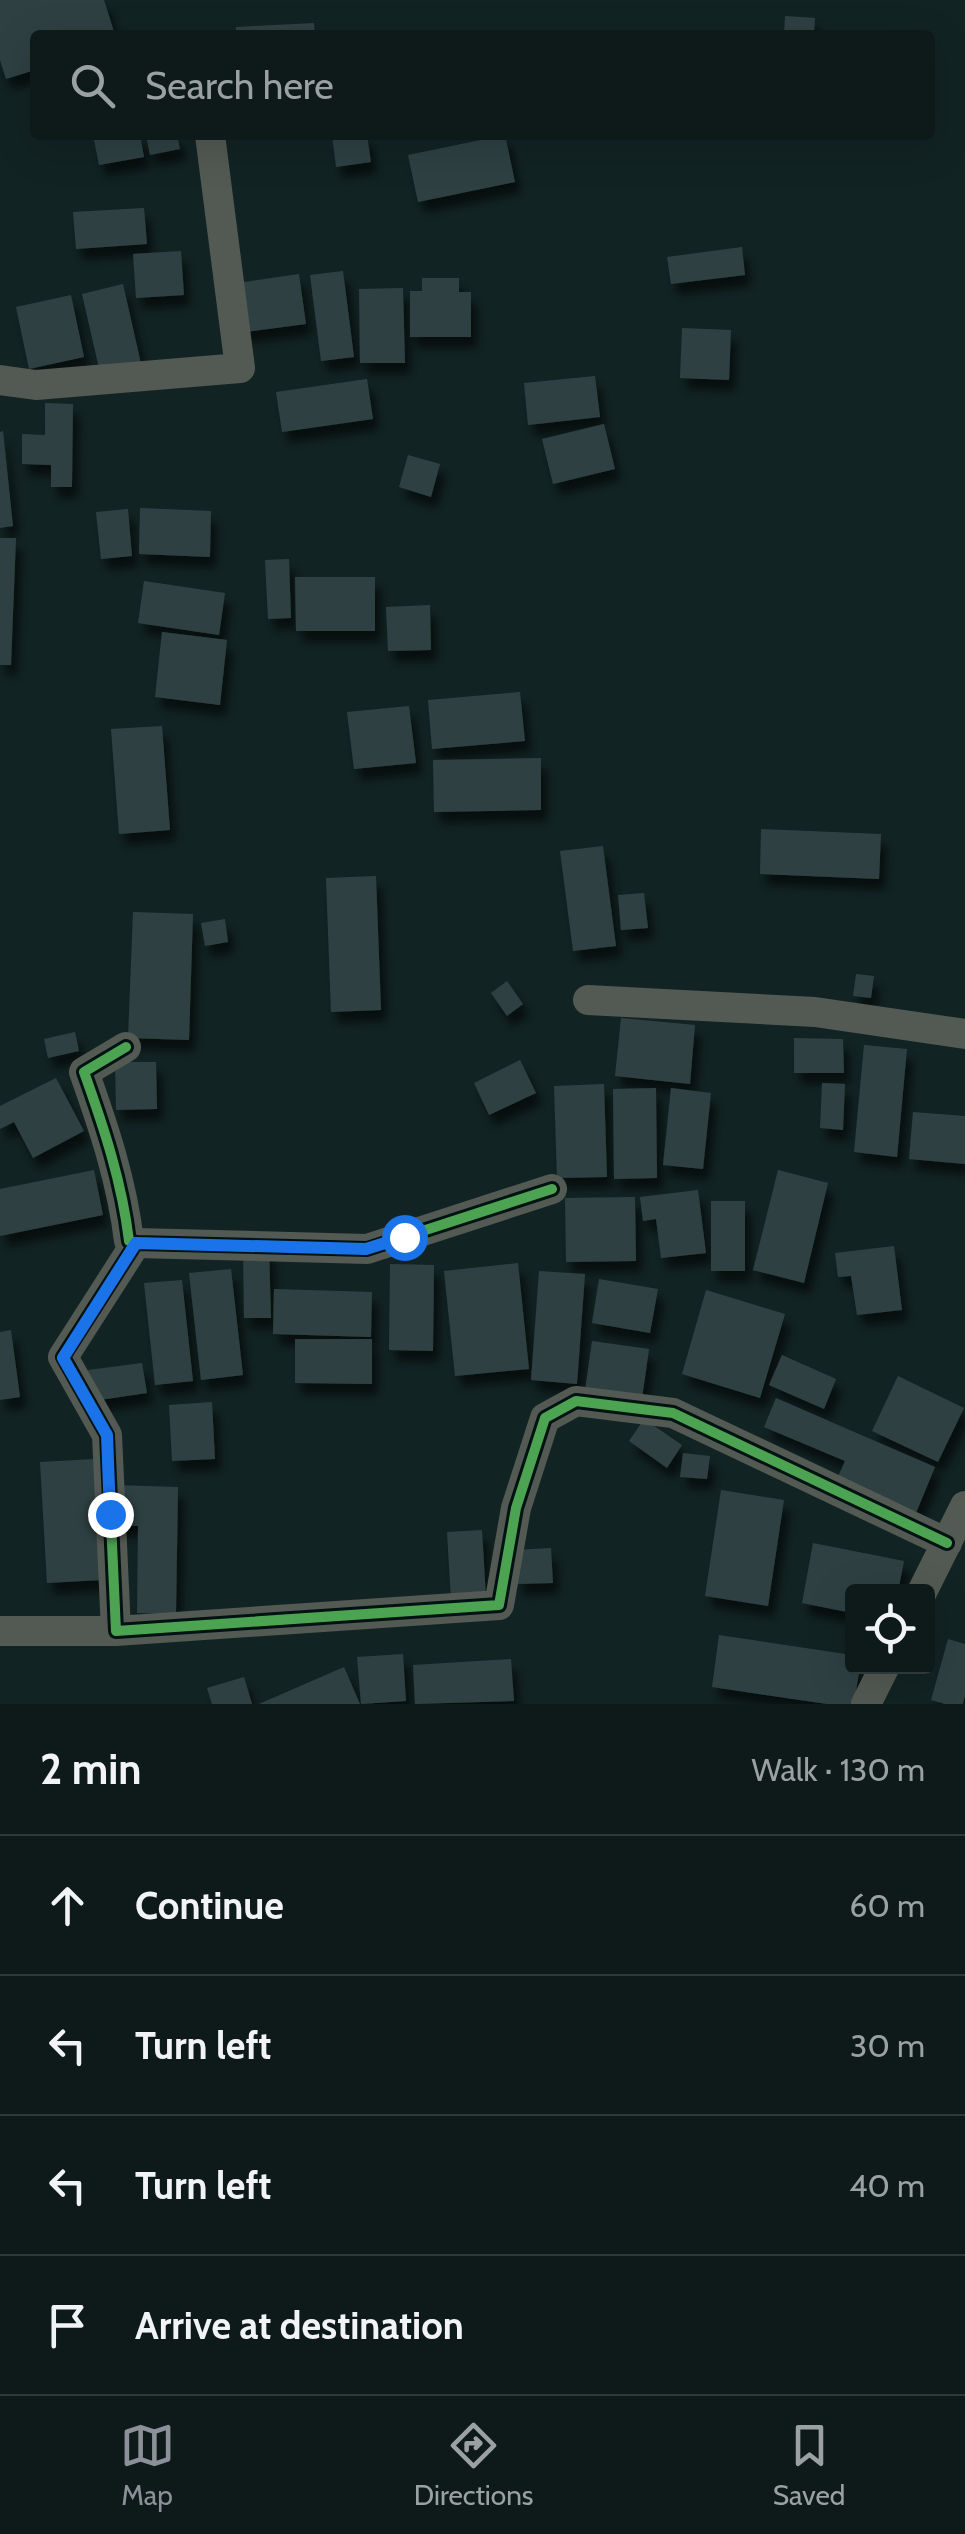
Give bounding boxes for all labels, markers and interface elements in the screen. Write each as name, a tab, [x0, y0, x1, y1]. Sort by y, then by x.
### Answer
search box	[30, 30, 935, 140]
icon: search	[65, 58, 120, 113]
text: Search here	[145, 62, 334, 109]
route start	[382, 1215, 428, 1261]
route end	[88, 1492, 134, 1538]
map controls	[845, 1584, 935, 1674]
button: locate	[845, 1584, 935, 1674]
text: 2 min	[40, 1743, 141, 1795]
text: Walk · 130 m	[751, 1750, 925, 1789]
icon: ahead	[40, 1878, 95, 1933]
text: Continue	[135, 1882, 284, 1929]
text: 60 m	[849, 1886, 925, 1925]
icon: left	[40, 2018, 95, 2073]
text: Turn left	[135, 2022, 271, 2069]
text: 30 m	[850, 2026, 925, 2065]
icon: left	[40, 2158, 95, 2213]
text: Turn left	[135, 2162, 271, 2209]
text: 40 m	[849, 2166, 925, 2205]
icon: arrive	[40, 2298, 95, 2353]
text: Arrive at destination	[135, 2302, 464, 2349]
tab: Map	[120, 2418, 175, 2512]
tab: Directions	[414, 2418, 533, 2512]
tab: Saved	[773, 2418, 845, 2512]

